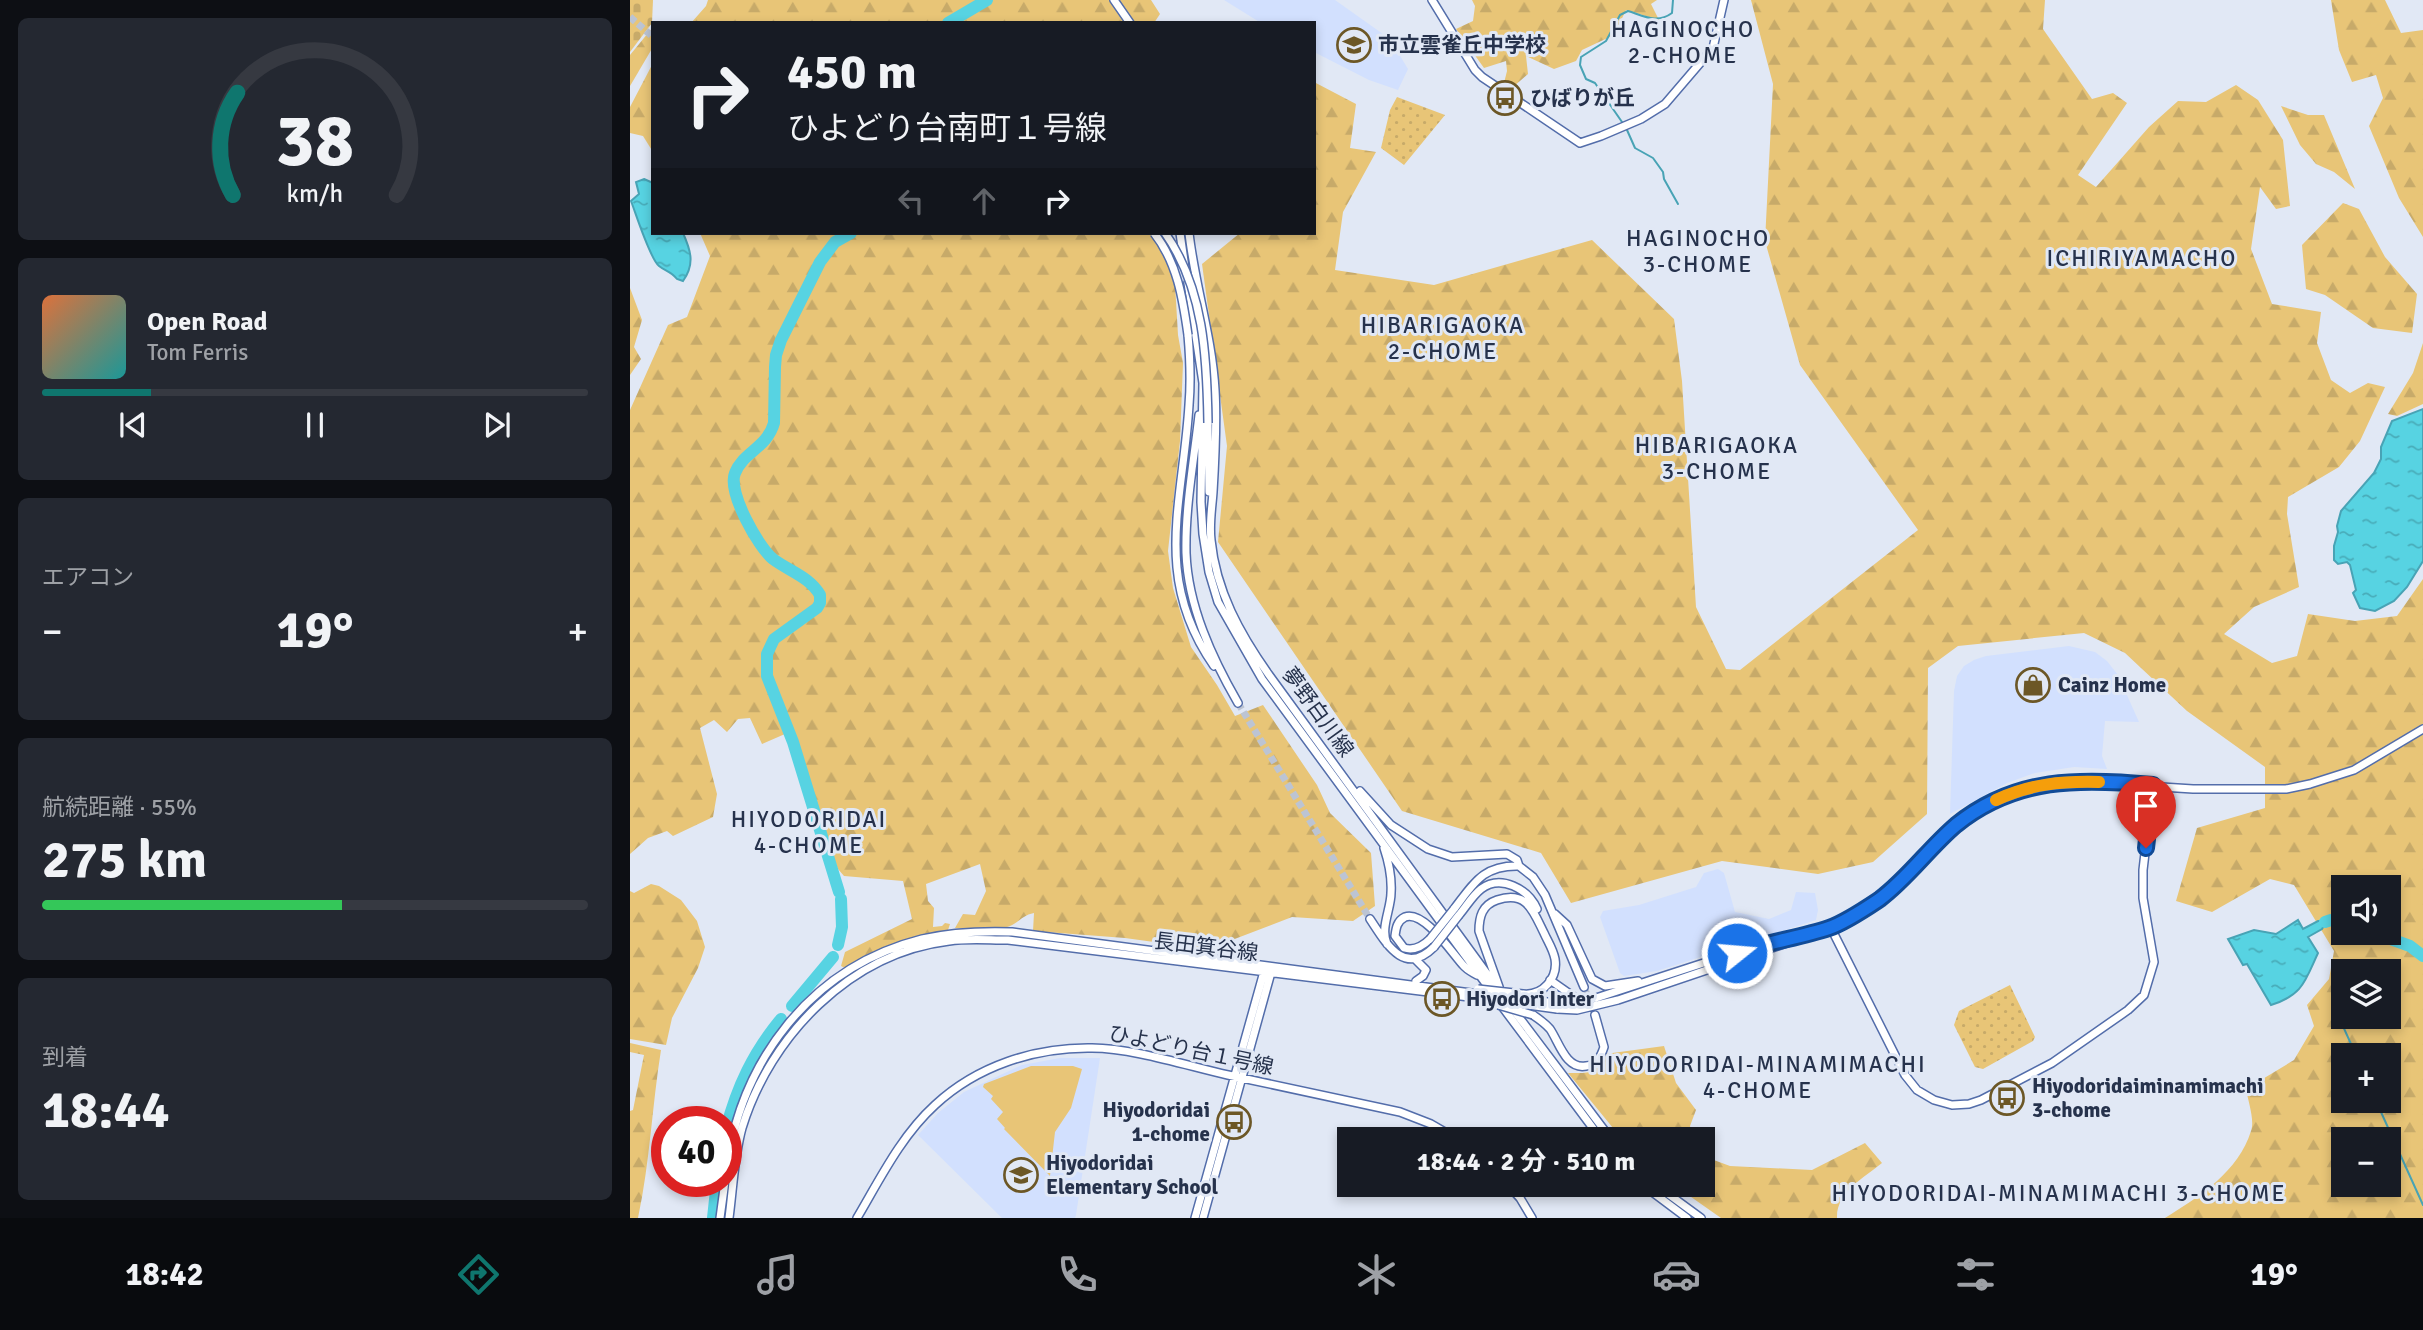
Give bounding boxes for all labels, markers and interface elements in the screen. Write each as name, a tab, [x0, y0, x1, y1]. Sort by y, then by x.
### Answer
district label: HAGINOCHO 2-CHOME	[1611, 15, 1755, 70]
school or university icon: 市立雲雀丘中学校	[1335, 26, 1373, 64]
place label: 市立雲雀丘中学校	[1378, 32, 1546, 58]
text: 450 m	[787, 42, 917, 102]
icon: right	[672, 49, 763, 140]
bus stop icon: ひばりが丘	[1486, 79, 1524, 117]
place label: ひばりが丘	[1530, 85, 1635, 111]
text: 38	[276, 97, 354, 186]
text: ひよどり台南町１号線	[787, 109, 1107, 148]
text: km/h	[287, 178, 343, 209]
icon: left	[892, 182, 930, 220]
icon: ahead	[965, 182, 1003, 220]
icon: right	[1038, 182, 1076, 220]
district label: HAGINOCHO 3-CHOME	[1626, 224, 1770, 279]
district label: ICHIRIYAMACHO	[2047, 244, 2237, 273]
text: Open Road	[147, 306, 268, 338]
district label: HIBARIGAOKA 2-CHOME	[1361, 311, 1525, 366]
text: Tom Ferris	[147, 338, 248, 367]
icon: previous	[114, 406, 152, 444]
icon: pause	[296, 406, 334, 444]
icon: next	[478, 406, 516, 444]
district label: HIBARIGAOKA 3-CHOME	[1635, 431, 1799, 486]
text: エアコン	[42, 563, 134, 592]
text: 19°	[277, 598, 353, 662]
text: −	[42, 608, 63, 655]
text: +	[567, 608, 588, 655]
street label: 夢野白川線	[1277, 662, 1359, 762]
shop icon: Cainz Home	[2014, 666, 2052, 704]
place label: Cainz Home	[2058, 672, 2166, 698]
pin	[2116, 776, 2176, 848]
icon: arrive	[2127, 787, 2165, 825]
text: 航続距離 · 55%	[42, 793, 197, 822]
district label: HIYODORIDAI 4-CHOME	[731, 805, 887, 860]
text: 275 km	[42, 828, 207, 892]
map controls	[2331, 875, 2401, 1197]
button: sound	[2331, 875, 2401, 945]
position arrow	[1700, 916, 1774, 990]
street label: 長田箕谷線	[1152, 928, 1260, 966]
button: layers	[2331, 959, 2401, 1029]
bus stop icon: Hiyodori Inter	[1423, 980, 1461, 1018]
place label: Hiyodori Inter	[1466, 986, 1595, 1012]
street label: ひよどり台１号線	[1106, 1020, 1276, 1080]
text: 到着	[42, 1043, 88, 1072]
button: +	[2331, 1043, 2401, 1113]
district label: HIYODORIDAI-MINAMIMACHI 4-CHOME	[1589, 1050, 1927, 1105]
place label: Hiyodoridaiminamimachi 3-chome	[2032, 1073, 2263, 1123]
text: 18:44	[42, 1078, 170, 1142]
bus stop icon: Hiyodoridaiminamimachi 3-chome	[1988, 1079, 2026, 1117]
place label: Hiyodoridai 1-chome	[1103, 1097, 1210, 1147]
bus stop icon: Hiyodoridai 1-chome	[1215, 1103, 1253, 1141]
speed limit sign: 40	[651, 1106, 742, 1197]
button: −	[2331, 1127, 2401, 1197]
text: 18:44 · 2 分 · 510 m	[1417, 1146, 1635, 1178]
place label: Hiyodoridai Elementary School	[1046, 1150, 1218, 1200]
school or university icon: Hiyodoridai Elementary School	[1002, 1156, 1040, 1194]
district label: HIYODORIDAI-MINAMIMACHI 3-CHOME	[1831, 1179, 2287, 1208]
icon: directions	[454, 1250, 503, 1299]
icon: music	[753, 1250, 802, 1299]
icon: phone	[1053, 1250, 1102, 1299]
icon: climate	[1352, 1250, 1401, 1299]
icon: car	[1652, 1250, 1701, 1299]
icon: filters	[1951, 1250, 2000, 1299]
text: 18:42	[125, 1255, 204, 1294]
text: 19°	[2250, 1255, 2298, 1294]

